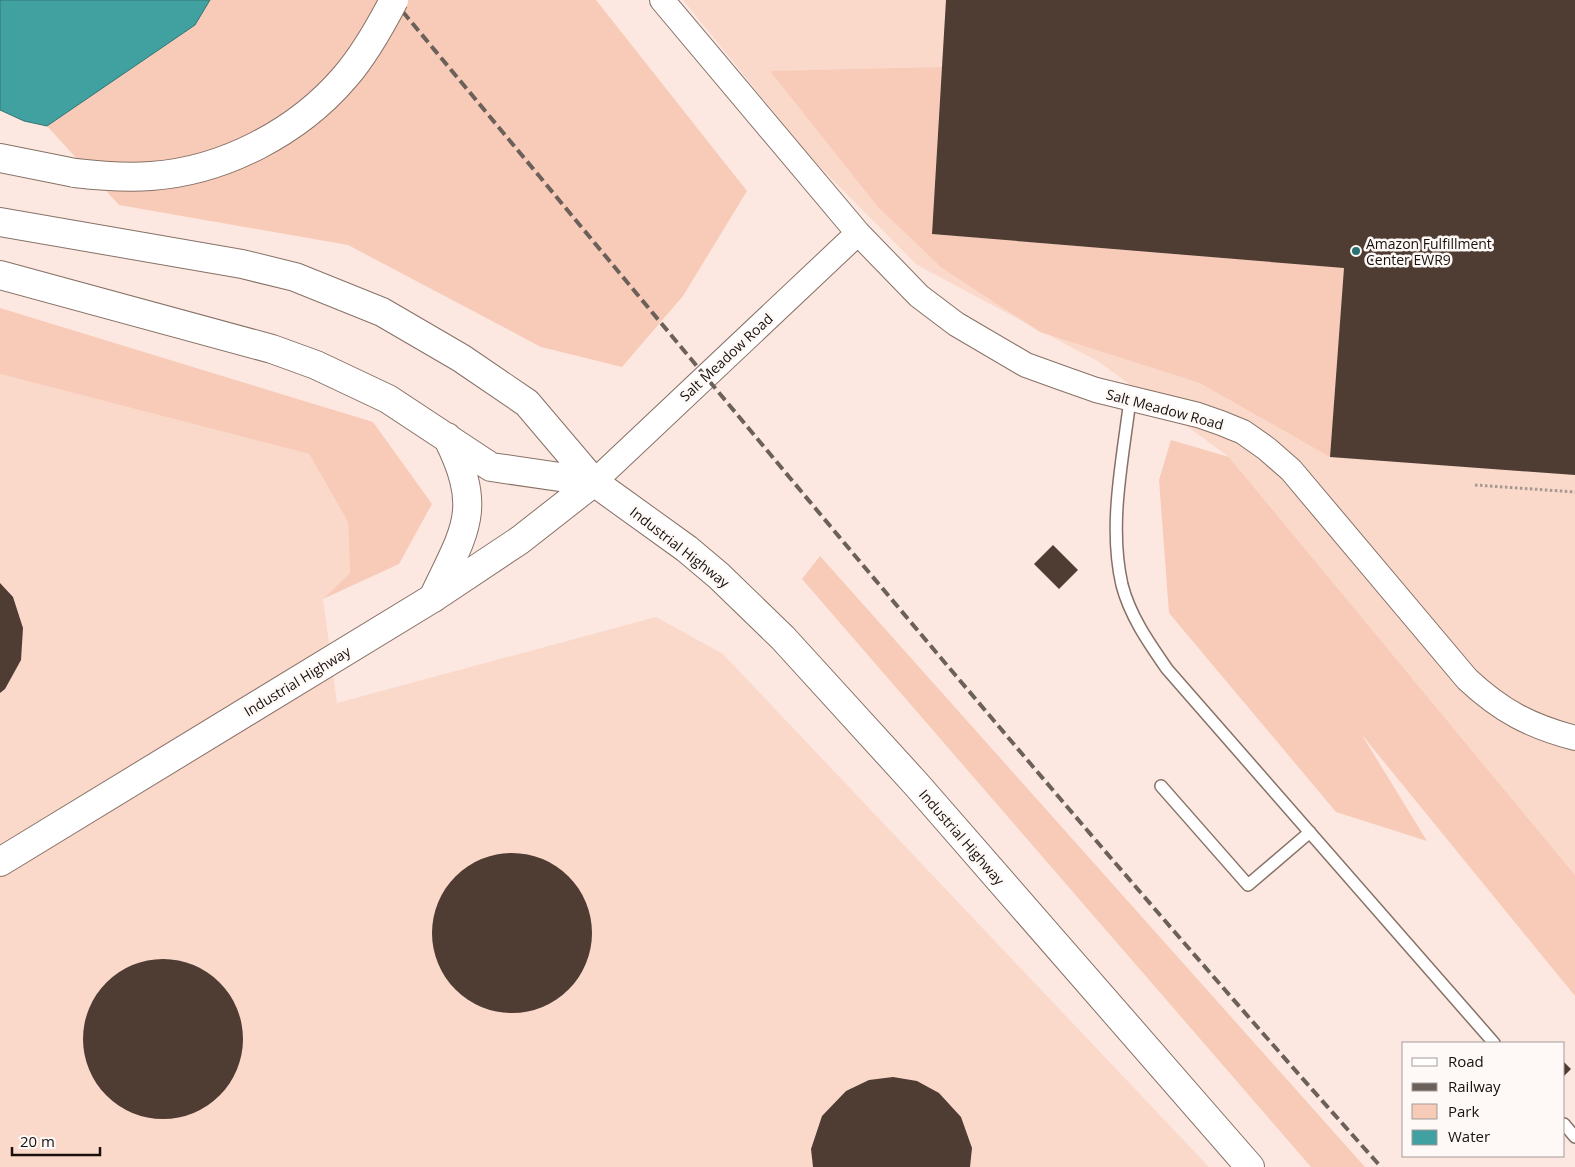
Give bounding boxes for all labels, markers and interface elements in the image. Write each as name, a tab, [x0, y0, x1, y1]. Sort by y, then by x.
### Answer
place label: Amazon Fulfillment Center EWR9	[1366, 234, 1492, 269]
marker: Amazon Fulfillment Center EWR9	[1350, 245, 1362, 257]
street label: Salt Meadow Road	[675, 309, 777, 405]
street label: Salt Meadow Road	[1104, 384, 1226, 434]
street label: Industrial Highway	[626, 502, 734, 592]
street label: Industrial Highway	[240, 641, 355, 720]
street label: Industrial Highway	[915, 785, 1010, 890]
legend	[1402, 1042, 1565, 1157]
text: Road	[1448, 1051, 1484, 1071]
text: Railway	[1448, 1076, 1501, 1096]
text: Park	[1448, 1101, 1479, 1121]
scale bar	[12, 1124, 100, 1156]
text: Water	[1448, 1126, 1490, 1146]
text: 20 m	[20, 1131, 55, 1151]

